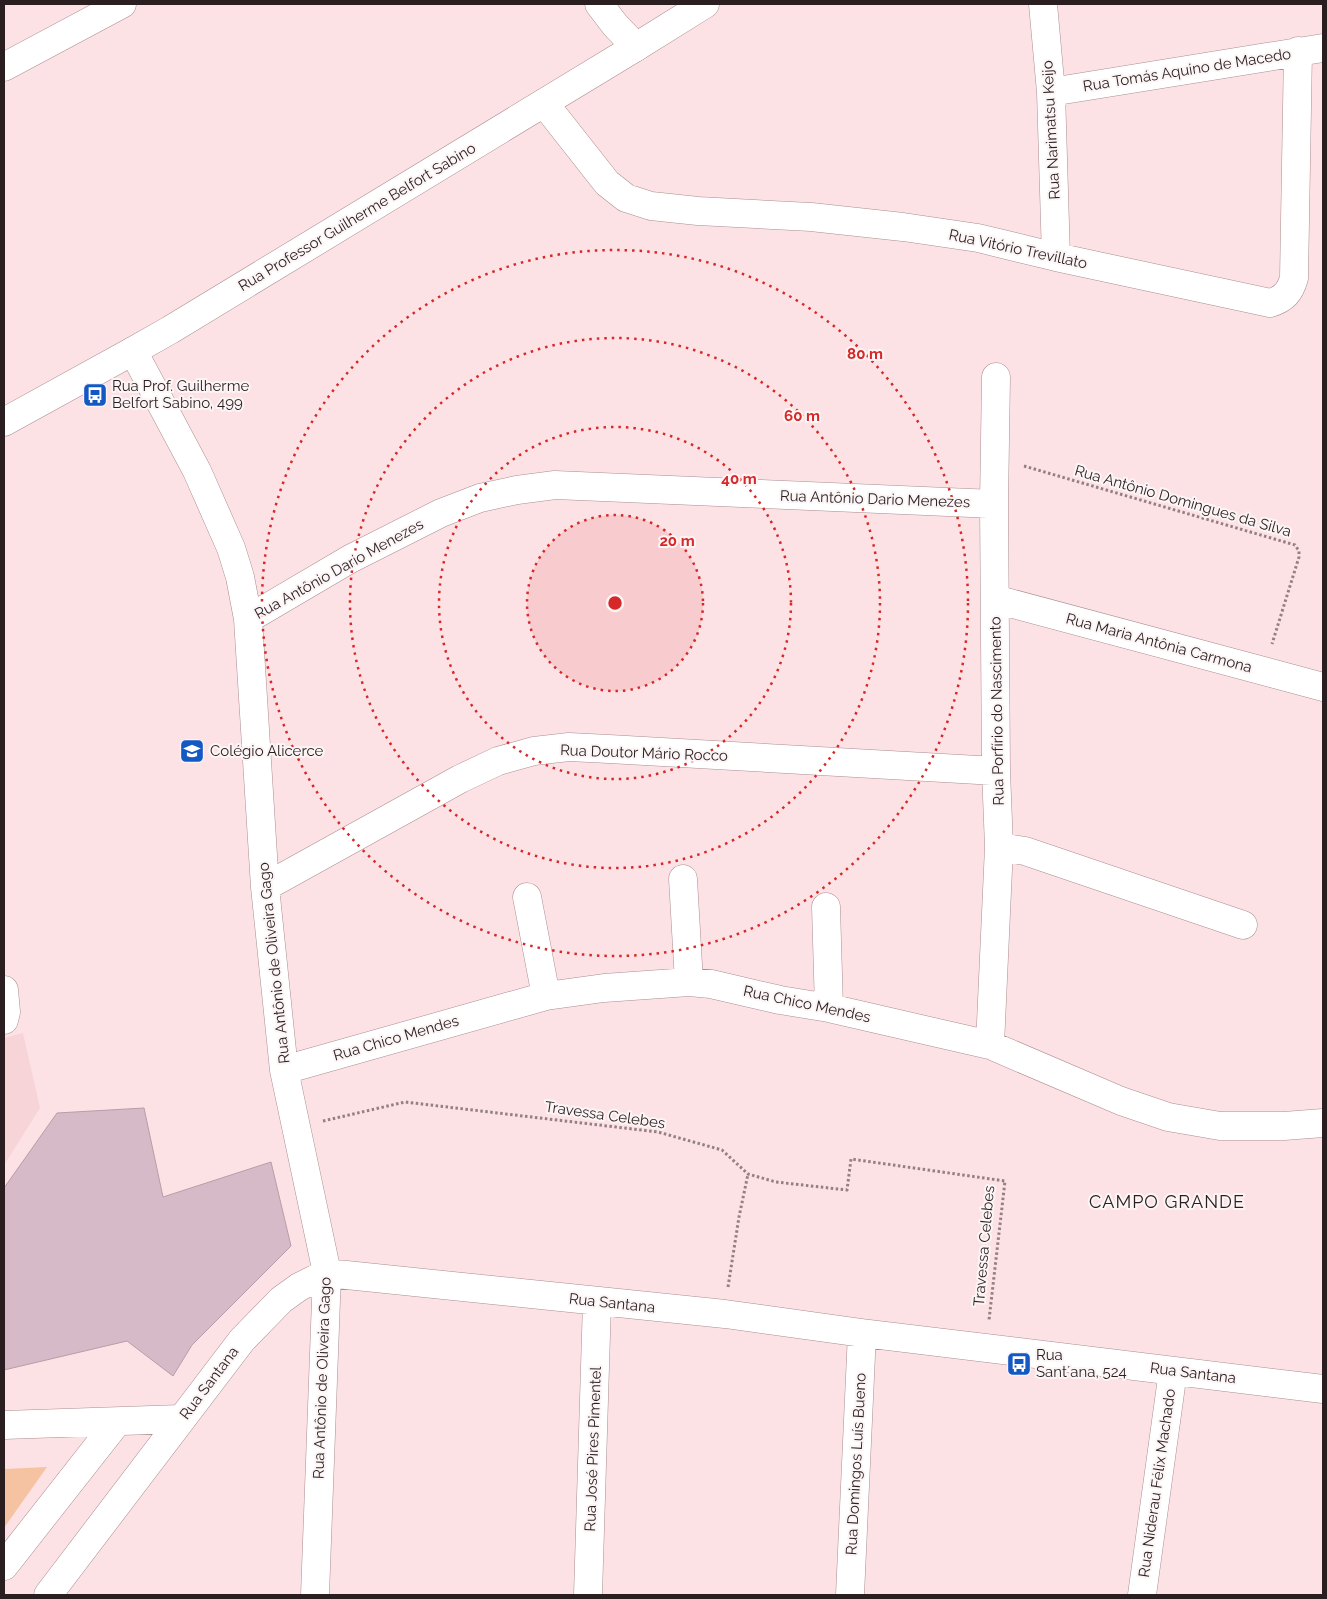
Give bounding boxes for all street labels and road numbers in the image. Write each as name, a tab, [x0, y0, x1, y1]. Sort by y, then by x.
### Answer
street label: Rua Tomás Aquino de Macedo	[1082, 45, 1292, 95]
street label: Rua Narimatsu Keijo	[1038, 60, 1064, 200]
street label: Rua Professor Guilherme Belfort Sabino	[235, 139, 479, 295]
street label: Rua Vitório Trevillato	[947, 226, 1089, 272]
street label: Rua Antônio Domingues da Silva	[1073, 461, 1293, 541]
street label: Rua Antônio Dario Menezes	[780, 487, 970, 511]
street label: Rua Antônio Dario Menezes	[251, 515, 427, 623]
street label: Rua Maria Antônia Carmona	[1064, 609, 1254, 677]
street label: Rua Porfírio do Nascimento	[986, 616, 1008, 806]
street label: Rua Doutor Mário Rocco	[560, 741, 728, 765]
street label: Rua Antônio de Oliveira Gago	[254, 861, 294, 1065]
street label: Rua Chico Mendes	[742, 982, 872, 1026]
street label: Rua Chico Mendes	[331, 1011, 461, 1065]
street label: Travessa Celebes	[544, 1098, 666, 1132]
street label: Travessa Celebes	[970, 1185, 998, 1307]
street label: Rua Antônio de Oliveira Gago	[309, 1277, 335, 1479]
street label: Rua Santana	[568, 1290, 656, 1316]
street label: Rua Santana	[176, 1343, 242, 1423]
street label: Rua Santana	[1149, 1359, 1237, 1387]
street label: Rua José Pires Pimentel	[581, 1365, 605, 1532]
street label: Rua Domingos Luís Bueno	[842, 1372, 870, 1556]
street label: Rua Niderau Félix Machado	[1135, 1387, 1179, 1578]

